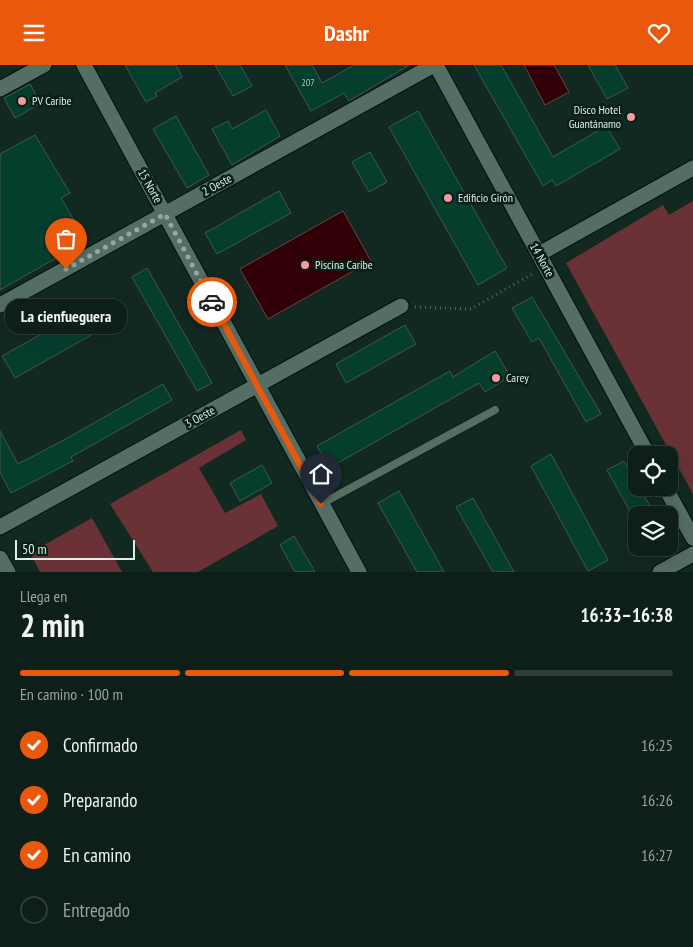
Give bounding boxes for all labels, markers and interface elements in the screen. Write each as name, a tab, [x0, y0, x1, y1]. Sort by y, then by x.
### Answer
icon: menu	[20, 19, 48, 47]
text: Dashr	[324, 19, 369, 47]
icon: heart	[645, 19, 673, 47]
house number: 207	[301, 76, 315, 89]
place label: PV Caribe	[32, 93, 71, 108]
marker: PV Caribe	[16, 95, 28, 107]
place label: Disco Hotel Guantánamo	[569, 102, 621, 131]
marker: Disco Hotel Guantánamo	[625, 111, 637, 123]
street label: 15 Norte	[135, 166, 166, 205]
street label: 2 Oeste	[199, 170, 234, 199]
place label: Edificio Girón	[458, 190, 513, 205]
marker: Edificio Girón	[442, 192, 454, 204]
pin	[45, 218, 87, 269]
icon: bag	[52, 225, 80, 253]
street label: 14 Norte	[527, 240, 558, 279]
place label: Piscina Caribe	[315, 257, 373, 272]
marker: Piscina Caribe	[299, 259, 311, 271]
courier	[187, 277, 237, 327]
icon: car	[198, 288, 226, 316]
callout: La cienfueguera	[5, 299, 127, 334]
text: La cienfueguera	[21, 306, 111, 326]
place label: Carey	[506, 370, 529, 385]
marker: Carey	[490, 372, 502, 384]
street label: 3 Oeste	[182, 402, 217, 431]
map controls	[628, 446, 678, 556]
button: locate	[628, 446, 678, 496]
pin	[300, 453, 342, 504]
icon: home	[307, 460, 335, 488]
button: layers	[628, 506, 678, 556]
scale bar	[15, 537, 135, 560]
text: 50 m	[22, 540, 47, 558]
text: Llega en	[20, 586, 67, 606]
text: 16:33–16:38	[580, 603, 673, 627]
text: 2 min	[20, 604, 85, 646]
text: En camino · 100 m	[20, 684, 123, 704]
icon: check	[20, 731, 48, 759]
text: Confirmado	[63, 733, 138, 757]
text: 16:25	[641, 735, 673, 755]
icon: check	[20, 786, 48, 814]
text: Preparando	[63, 788, 138, 812]
text: 16:26	[641, 790, 673, 810]
icon: check	[20, 841, 48, 869]
text: En camino	[63, 843, 131, 867]
text: 16:27	[641, 845, 673, 865]
text: Entregado	[63, 898, 130, 922]

